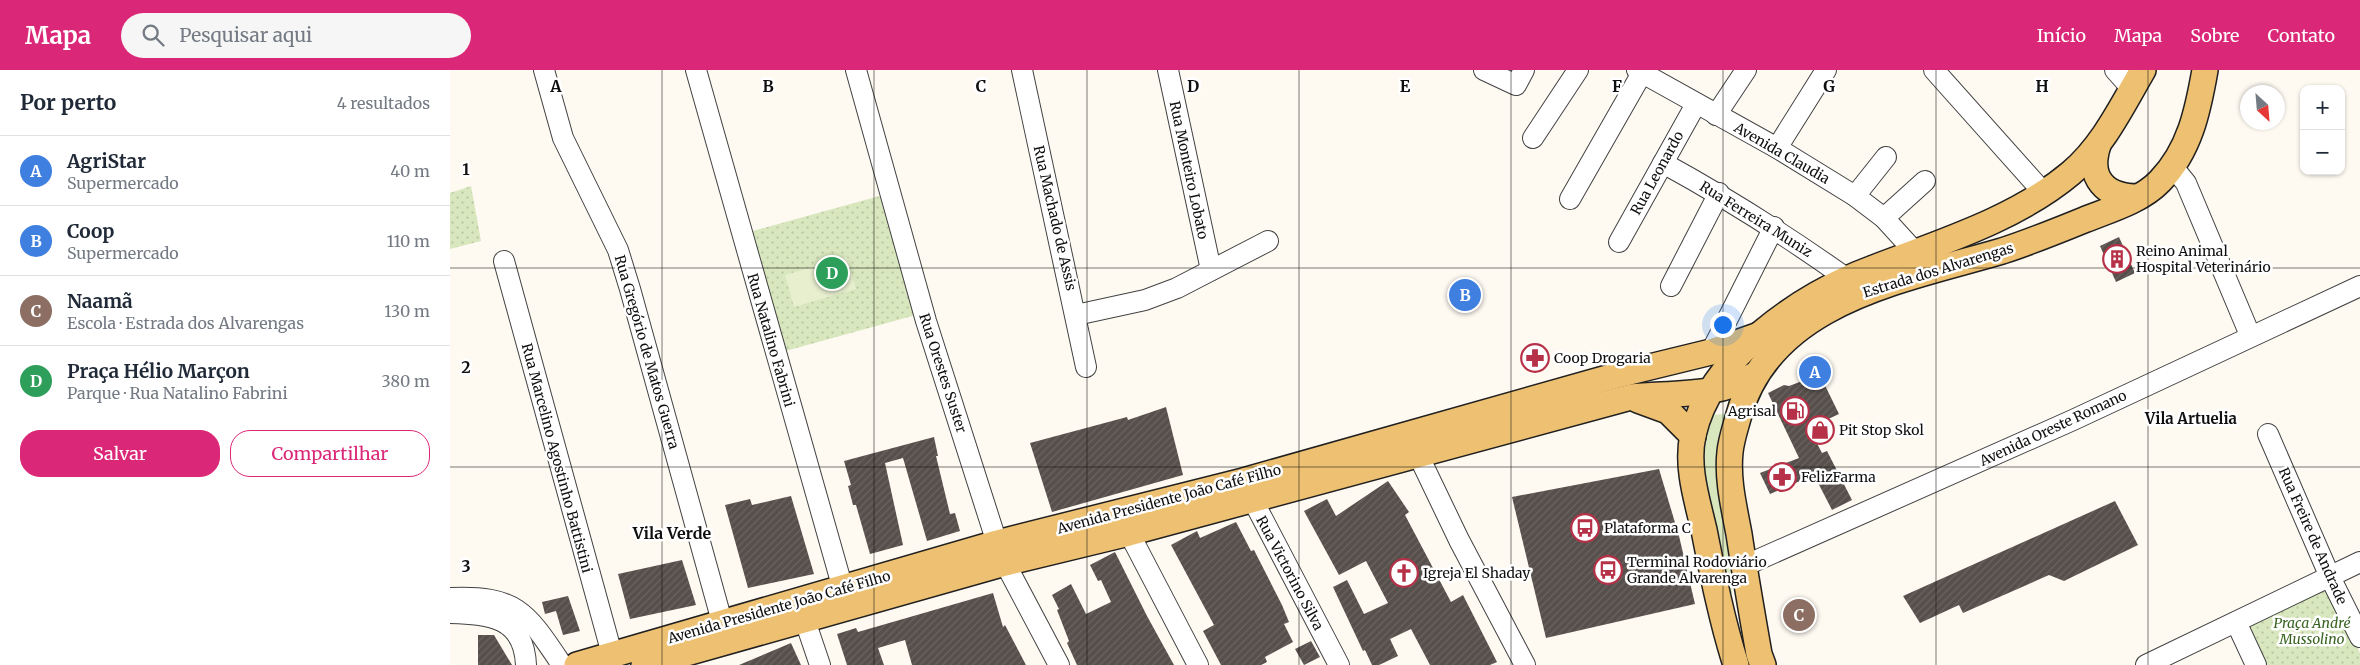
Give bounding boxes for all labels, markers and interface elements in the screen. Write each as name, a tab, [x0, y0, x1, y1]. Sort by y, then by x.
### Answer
search box	[121, 13, 471, 58]
text: Mapa	[25, 20, 91, 51]
icon: search	[139, 21, 167, 49]
text: Pesquisar aqui	[179, 23, 312, 47]
text: Início	[2037, 24, 2086, 47]
text: Mapa	[2114, 24, 2162, 47]
text: Sobre	[2190, 24, 2240, 47]
text: Contato	[2268, 24, 2335, 47]
text: A	[549, 76, 562, 96]
text: B	[762, 76, 774, 96]
text: C	[976, 76, 986, 96]
text: D	[1187, 76, 1199, 96]
text: E	[1400, 76, 1411, 96]
text: F	[1612, 76, 1622, 96]
text: G	[1823, 76, 1835, 96]
text: H	[2035, 76, 2049, 96]
north arrow	[2240, 85, 2285, 130]
map controls	[2300, 85, 2345, 175]
button: +	[2300, 85, 2345, 130]
text: Por perto	[20, 89, 116, 116]
text: 4 resultados	[337, 93, 430, 113]
street label: Rua Monteiro Lobato	[1166, 99, 1212, 241]
street label: Avenida Claudia	[1730, 118, 1833, 188]
street label: Rua Leonardo	[1627, 128, 1687, 218]
button: −	[2300, 130, 2345, 175]
street label: Rua Machado de Assis	[1030, 144, 1080, 292]
text: AgriStar	[67, 149, 146, 173]
text: 1	[462, 159, 470, 179]
text: A	[30, 161, 42, 181]
text: 40 m	[390, 161, 430, 181]
text: Supermercado	[67, 173, 179, 193]
street label: Rua Ferreira Muniz	[1696, 177, 1816, 261]
text: Coop	[67, 219, 114, 243]
text: B	[30, 231, 42, 251]
text: 110 m	[387, 231, 430, 251]
street label: Estrada dos Alvarengas	[1861, 239, 2016, 301]
place label: Reino Animal Hospital Veterinário	[2136, 242, 2271, 276]
text: Supermercado	[67, 243, 179, 263]
building icon: Reino Animal Hospital Veterinário	[2102, 244, 2132, 274]
street label: Rua Gregório de Matos Guerra	[611, 253, 684, 452]
pin: D	[816, 254, 848, 292]
street label: Rua Natalino Fabrini	[743, 271, 799, 409]
pin: B	[1449, 276, 1481, 314]
text: Naamã	[67, 289, 133, 313]
text: C	[31, 301, 41, 321]
text: 130 m	[384, 301, 430, 321]
street label: Rua Orestes Suster	[915, 311, 971, 435]
your location	[1710, 312, 1736, 338]
text: Escola · Estrada dos Alvarengas	[67, 313, 304, 333]
street label: Rua Marcelino Agostinho Battistini	[518, 341, 596, 575]
pharmacy icon: Coop Drogaria	[1520, 343, 1550, 373]
place label: Coop Drogaria	[1554, 349, 1651, 367]
pin: A	[1799, 353, 1831, 391]
text: 2	[461, 357, 471, 377]
text: Praça Hélio Marçon	[67, 359, 250, 383]
text: D	[30, 371, 42, 391]
text: 380 m	[382, 371, 430, 391]
text: Parque · Rua Natalino Fabrini	[67, 383, 288, 403]
street label: Avenida Oreste Romano	[1976, 386, 2129, 470]
fuel station icon: Agrisal	[1780, 396, 1810, 426]
place label: Agrisal	[1727, 402, 1777, 420]
district label: Vila Artuelia	[2144, 409, 2237, 428]
shop icon: Pit Stop Skol	[1805, 415, 1835, 445]
place label: Pit Stop Skol	[1839, 421, 1924, 439]
button: Salvar	[20, 430, 220, 477]
button: Compartilhar	[230, 430, 430, 477]
street label: Avenida Presidente João Café Filho	[1054, 460, 1283, 538]
pharmacy icon: FelizFarma	[1767, 462, 1797, 492]
street label: Rua Freire de Andrade	[2275, 465, 2351, 607]
place label: FelizFarma	[1801, 468, 1876, 486]
street label: Rua Victorino Silva	[1252, 513, 1328, 634]
bus stop icon: Plataforma C	[1570, 513, 1600, 543]
place label: Plataforma C	[1604, 519, 1691, 537]
district label: Vila Verde	[632, 523, 712, 543]
place label: Terminal Rodoviário Grande Alvarenga	[1627, 553, 1767, 587]
bus stop icon: Terminal Rodoviário Grande Alvarenga	[1593, 555, 1623, 585]
text: 3	[461, 556, 471, 576]
church icon: Igreja El Shaday	[1389, 558, 1419, 588]
place label: Igreja El Shaday	[1423, 564, 1531, 582]
street label: Avenida Presidente João Café Filho	[665, 567, 892, 648]
pin: C	[1783, 596, 1815, 634]
park label: Praça André Mussolino	[2273, 614, 2351, 648]

